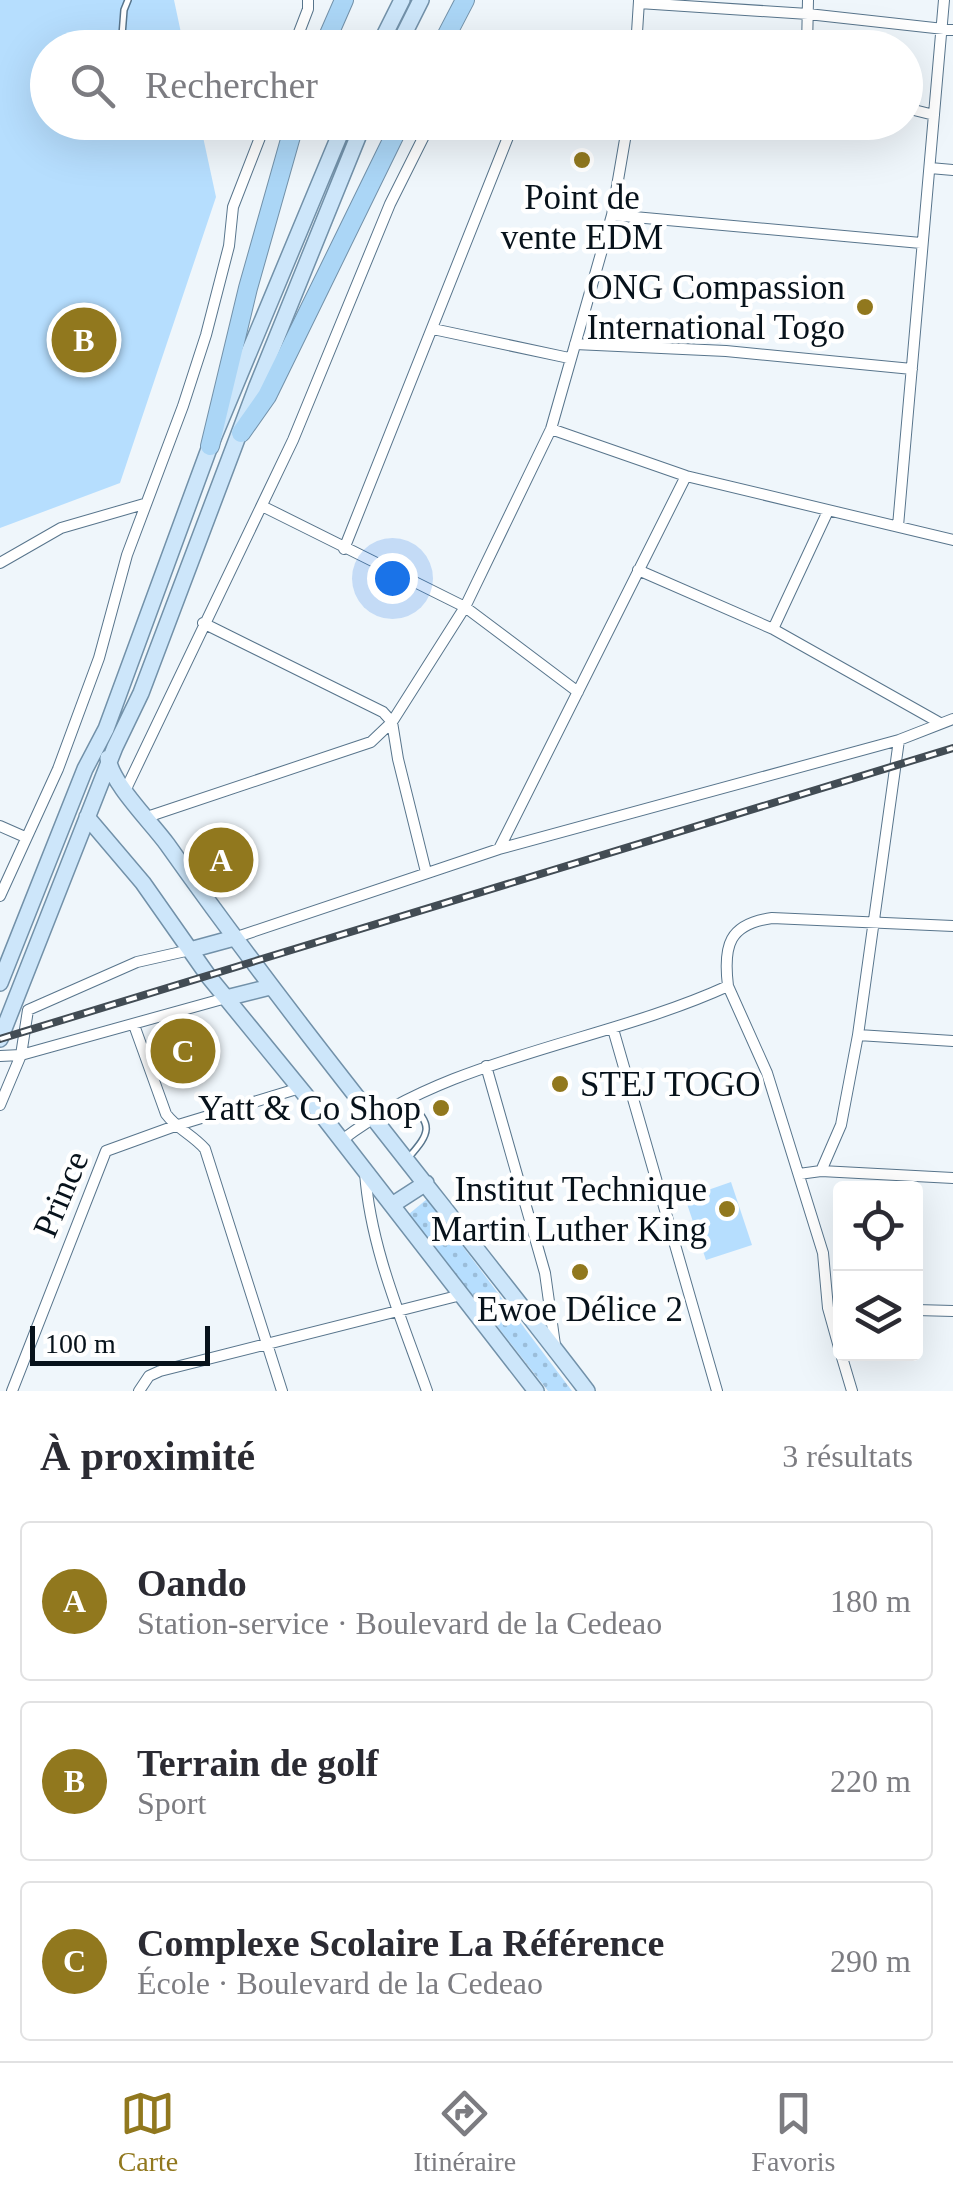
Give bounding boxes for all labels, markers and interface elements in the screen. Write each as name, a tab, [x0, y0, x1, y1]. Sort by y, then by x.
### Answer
search box	[30, 30, 923, 140]
icon: search	[65, 58, 120, 113]
text: Rechercher	[145, 64, 318, 106]
marker: Point de vente EDM	[571, 149, 593, 171]
place label: Point de vente EDM	[501, 178, 663, 257]
place label: ONG Compassion International Togo	[587, 268, 845, 347]
marker: ONG Compassion International Togo	[854, 296, 876, 318]
pin: B	[52, 302, 116, 378]
your location	[367, 553, 418, 604]
pin: A	[188, 822, 254, 898]
pin: C	[150, 1014, 216, 1088]
place label: STEJ TOGO	[580, 1065, 761, 1104]
marker: STEJ TOGO	[549, 1073, 571, 1095]
place label: Yatt & Co Shop	[198, 1089, 421, 1128]
marker: Yatt & Co Shop	[430, 1097, 452, 1119]
street label: Prince	[26, 1145, 96, 1243]
place label: Institut Technique Martin Luther King	[431, 1170, 707, 1249]
map controls	[833, 1181, 923, 1361]
button: locate	[833, 1181, 923, 1271]
marker: Institut Technique Martin Luther King	[716, 1198, 738, 1220]
marker: Ewoe Délice 2	[569, 1261, 591, 1283]
button: layers	[833, 1271, 923, 1361]
place label: Ewoe Délice 2	[477, 1290, 683, 1329]
scale bar	[30, 1321, 210, 1366]
text: 100 m	[45, 1328, 116, 1359]
text: À proximité	[40, 1433, 255, 1479]
text: 3 résultats	[782, 1438, 913, 1474]
text: Oando	[137, 1562, 247, 1604]
text: A	[63, 1583, 86, 1619]
text: 180 m	[830, 1583, 911, 1619]
text: Station-service · Boulevard de la Cedeao	[137, 1605, 662, 1641]
text: Terrain de golf	[137, 1742, 378, 1784]
text: B	[64, 1763, 85, 1799]
text: 220 m	[830, 1763, 911, 1799]
text: Sport	[137, 1785, 206, 1821]
text: Complexe Scolaire La Référence	[137, 1922, 664, 1964]
text: C	[63, 1943, 86, 1979]
text: 290 m	[830, 1943, 911, 1979]
text: École · Boulevard de la Cedeao	[137, 1965, 543, 2001]
tab: Carte	[118, 2086, 178, 2178]
tab: Itinéraire	[414, 2086, 516, 2178]
tab: Favoris	[751, 2086, 835, 2178]

